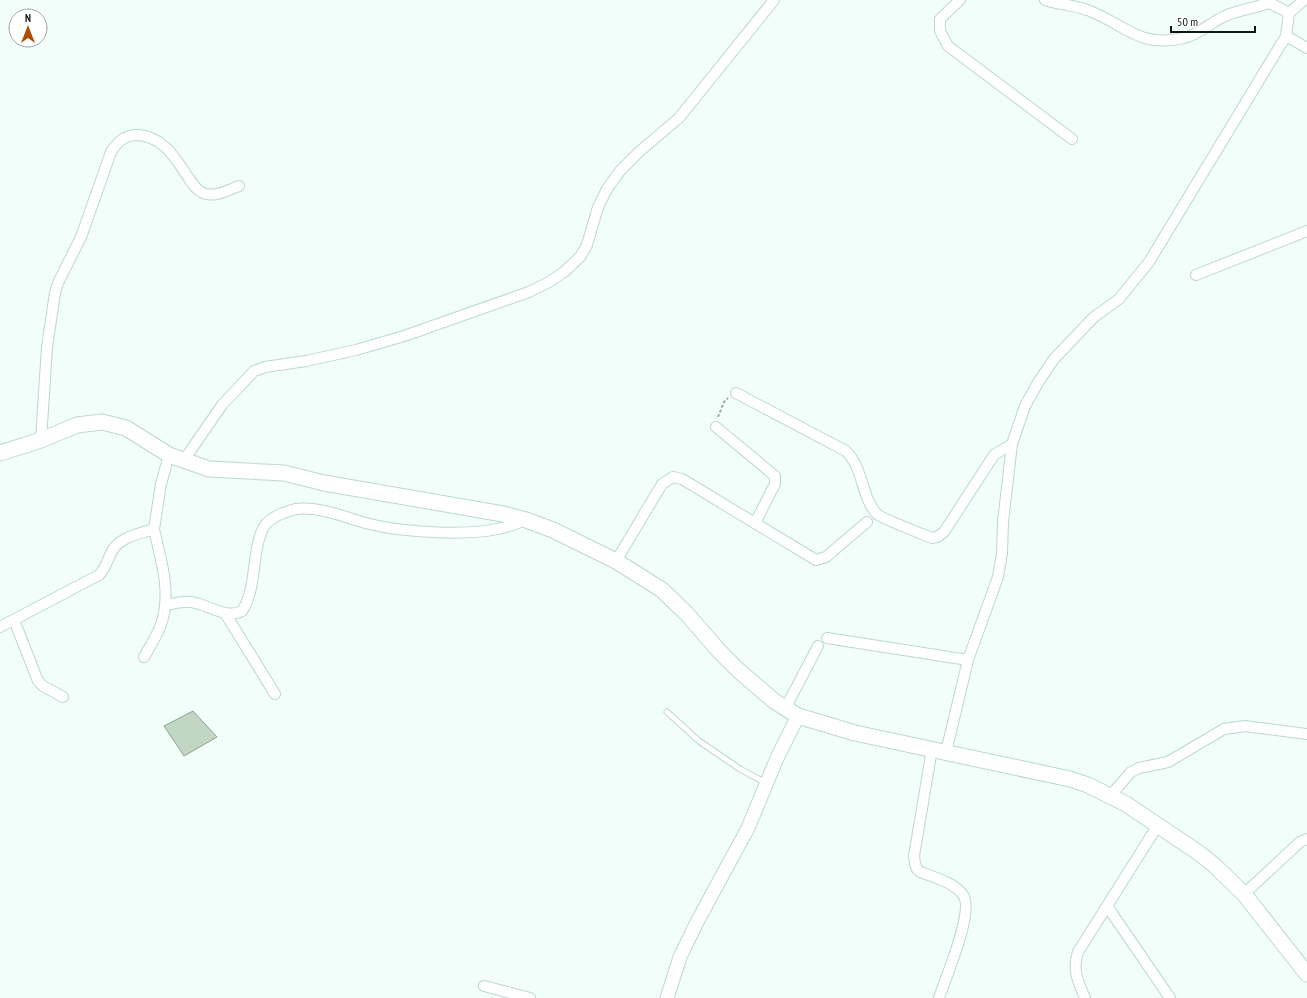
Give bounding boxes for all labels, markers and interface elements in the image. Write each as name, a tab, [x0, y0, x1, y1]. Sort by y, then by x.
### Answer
north arrow	[8, 8, 48, 48]
scale bar	[1171, 8, 1255, 34]
text: N	[25, 11, 31, 25]
text: 50 m	[1177, 14, 1198, 29]

